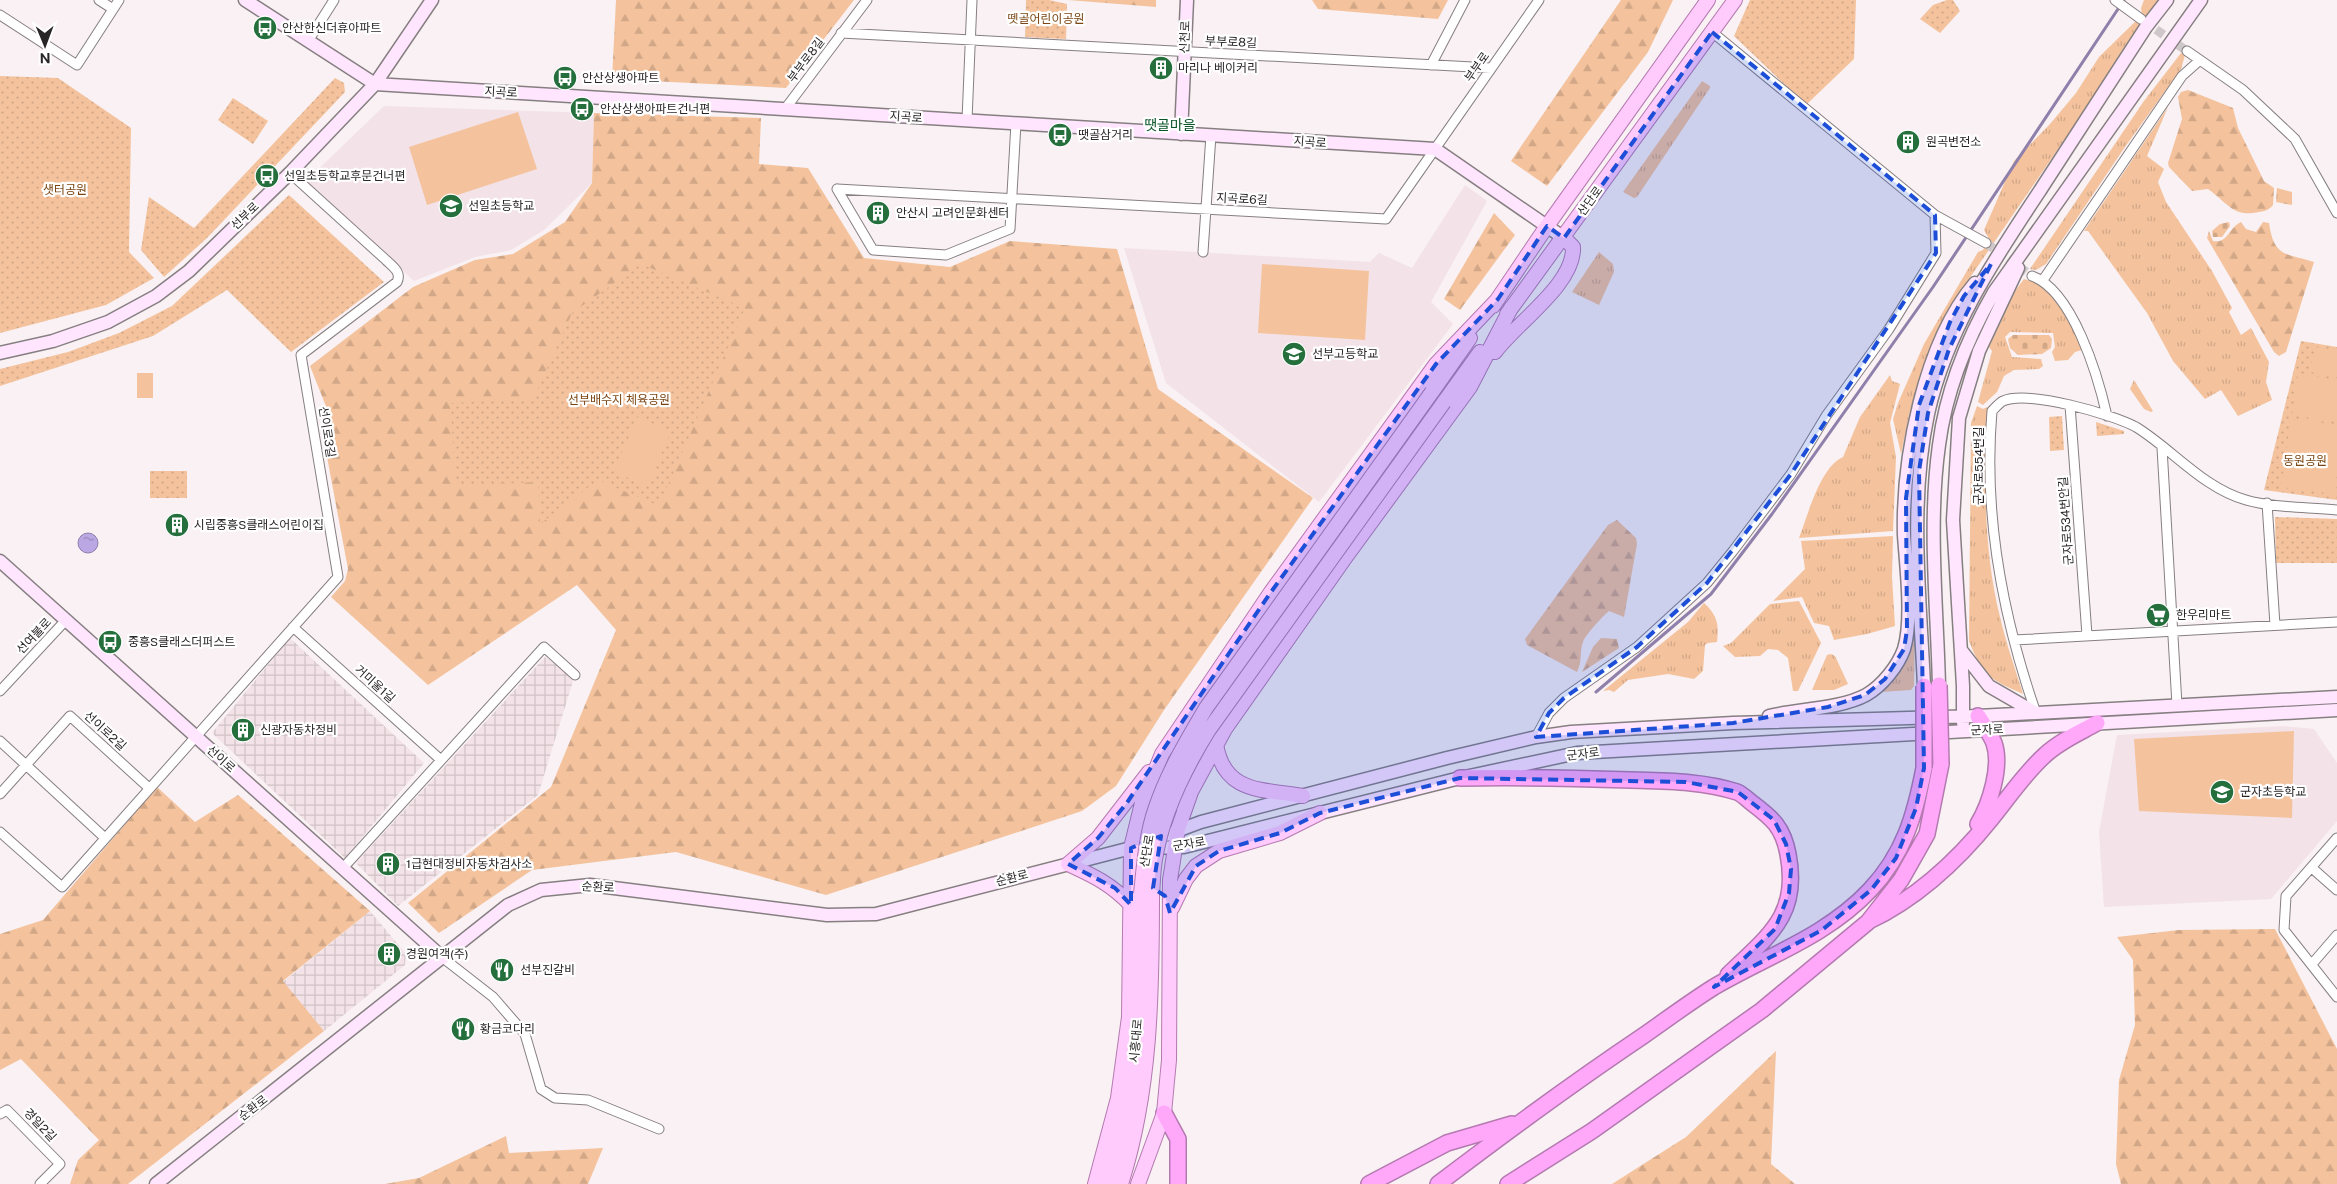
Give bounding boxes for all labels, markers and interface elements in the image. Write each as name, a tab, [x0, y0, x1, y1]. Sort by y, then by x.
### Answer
park label: 뗏골어린이공원	[1007, 12, 1085, 26]
bus stop icon: 안산한신더휴아파트	[252, 15, 278, 41]
north arrow	[20, 20, 70, 70]
street label: 신천로	[1177, 20, 1193, 54]
place label: 안산한신더휴아파트	[282, 21, 381, 35]
street label: 부부로8길	[1205, 34, 1257, 50]
street label: 부부로8길	[785, 35, 827, 85]
street label: 부부로	[1462, 49, 1492, 85]
text: N	[40, 50, 51, 66]
building icon: 마리나 베이커리	[1148, 55, 1174, 81]
place label: 마리나 베이커리	[1178, 61, 1258, 75]
bus stop icon: 안산상생아파트	[552, 65, 578, 91]
place label: 안산상생아파트	[582, 71, 659, 85]
street label: 지곡로	[484, 84, 518, 100]
bus stop icon: 안산상생아파트건너편	[569, 96, 595, 122]
place label: 안산상생아파트건너편	[600, 102, 710, 116]
street label: 지곡로	[889, 109, 923, 125]
district label: 땟골마을	[1144, 117, 1196, 133]
bus stop icon: 땟골삼거리	[1047, 122, 1073, 148]
place label: 땟골삼거리	[1078, 128, 1133, 142]
building icon: 원곡변전소	[1895, 129, 1921, 155]
street label: 지곡로	[1293, 134, 1327, 150]
place label: 원곡변전소	[1926, 135, 1981, 149]
bus stop icon: 선일초등학교후문건너편	[254, 163, 280, 189]
place label: 선일초등학교후문건너편	[284, 169, 405, 183]
park label: 샛터공원	[43, 183, 87, 197]
street label: 산단로	[1575, 183, 1605, 219]
street label: 지곡로6길	[1216, 191, 1268, 207]
school or university icon: 선일초등학교	[438, 193, 464, 219]
street label: 선부로	[228, 199, 262, 233]
place label: 선일초등학교	[468, 199, 534, 213]
building icon: 안산시 고려인문화센터	[865, 200, 891, 226]
place label: 안산시 고려인문화센터	[896, 206, 1009, 220]
school or university icon: 선부고등학교	[1281, 341, 1307, 367]
place label: 선부고등학교	[1312, 347, 1378, 361]
park label: 선부배수지 체육공원	[568, 393, 670, 407]
street label: 선이로3길	[316, 405, 338, 459]
street label: 군자로554번길	[1972, 427, 1986, 505]
park label: 동원공원	[2283, 454, 2327, 468]
street label: 군자로534번안길	[2056, 476, 2076, 566]
building icon: 시립중흥S클래스어린이집	[164, 512, 190, 538]
place label: 시립중흥S클래스어린이집	[194, 518, 323, 532]
supermarket icon: 한우리마트	[2145, 602, 2171, 628]
place label: 한우리마트	[2176, 608, 2231, 622]
street label: 선여불로	[14, 615, 54, 657]
bus stop icon: 중흥S클래스더퍼스트	[97, 629, 123, 655]
place label: 중흥S클래스더퍼스트	[128, 635, 235, 649]
street label: 거미울1길	[352, 662, 398, 706]
street label: 선이로2길	[81, 709, 129, 753]
building icon: 신광자동차정비	[230, 717, 256, 743]
street label: 군자로	[1970, 722, 2004, 738]
place label: 신광자동차정비	[260, 723, 337, 737]
street label: 선이로	[204, 743, 238, 775]
street label: 군자로	[1566, 745, 1600, 763]
school or university icon: 군자초등학교	[2209, 779, 2235, 805]
place label: 군자초등학교	[2240, 785, 2306, 799]
street label: 산단로	[1137, 833, 1157, 869]
street label: 군자로	[1171, 834, 1207, 854]
building icon: 1급현대정비자동차검사소	[375, 851, 401, 877]
place label: 1급현대정비자동차검사소	[406, 857, 532, 871]
street label: 순환로	[994, 867, 1030, 889]
street label: 순환로	[581, 879, 615, 895]
building icon: 경원여객(주)	[376, 941, 402, 967]
place label: 경원여객(주)	[406, 947, 469, 961]
restaurant icon: 선부진갈비	[489, 957, 515, 983]
place label: 선부진갈비	[520, 963, 575, 977]
restaurant icon: 황금코다리	[450, 1016, 476, 1042]
street label: 시흥대로	[1127, 1018, 1145, 1064]
place label: 황금코다리	[480, 1022, 535, 1036]
street label: 순환로	[236, 1092, 270, 1124]
street label: 경일2길	[21, 1106, 59, 1144]

